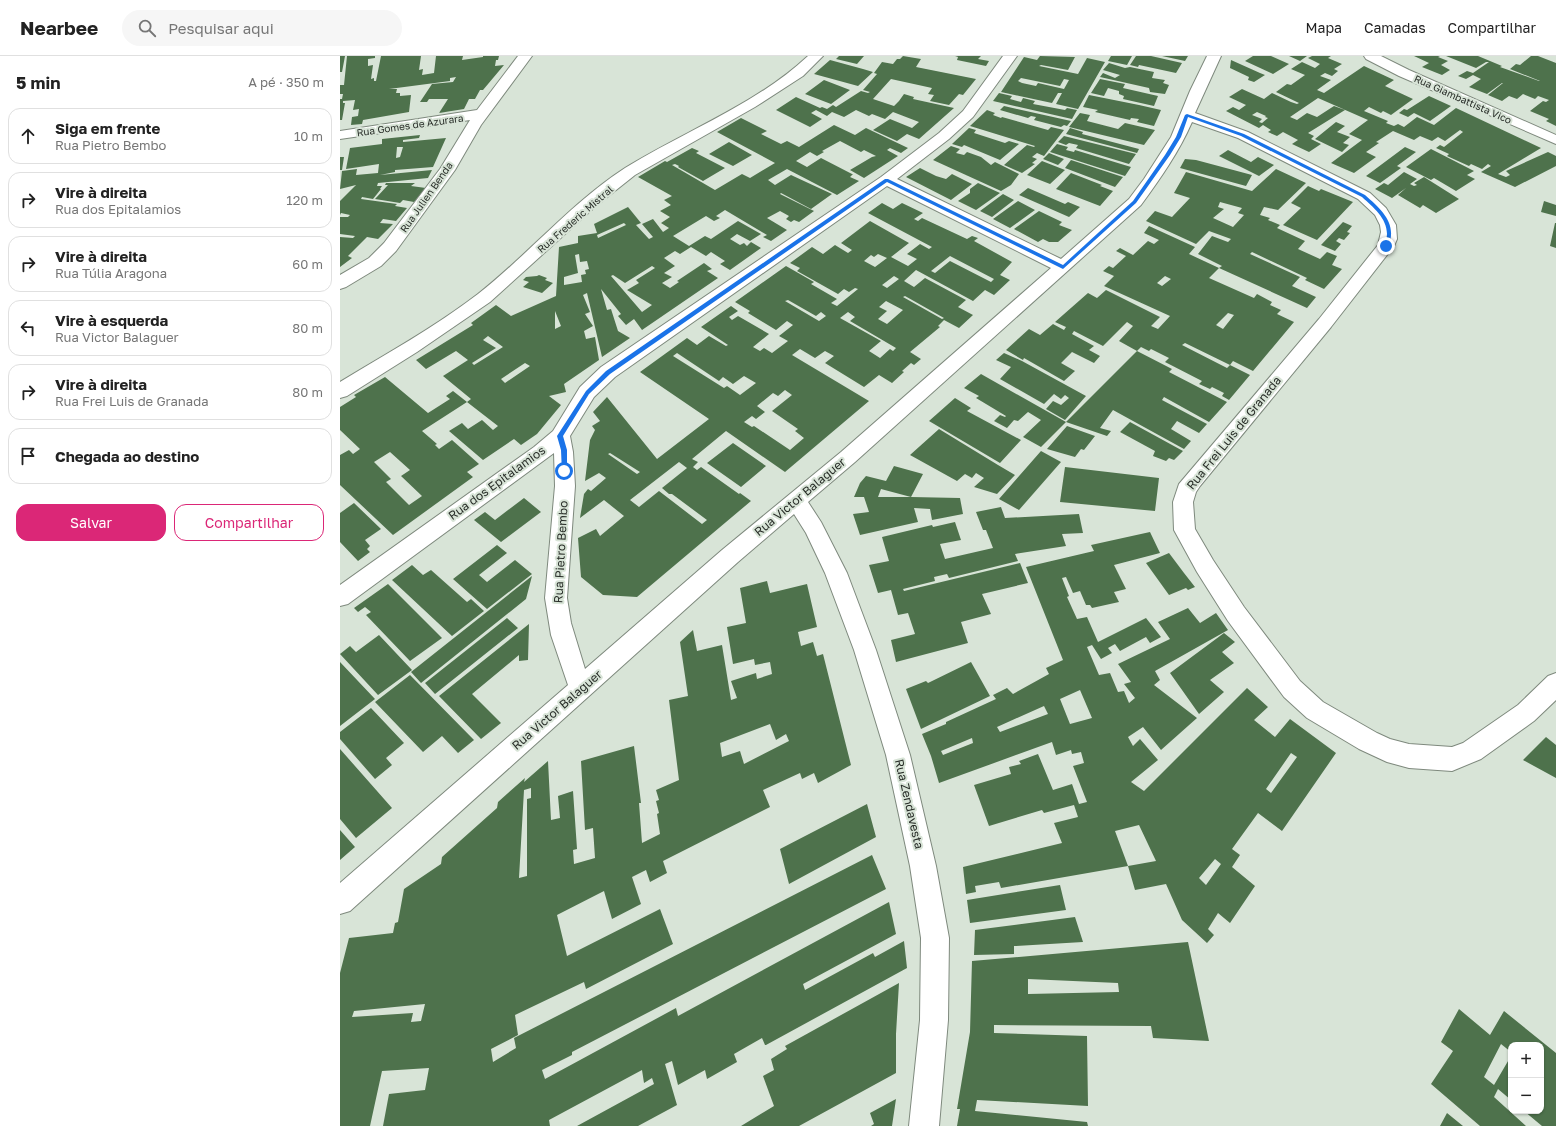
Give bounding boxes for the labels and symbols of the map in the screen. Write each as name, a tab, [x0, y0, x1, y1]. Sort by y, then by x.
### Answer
street label: Rua Giambattista Vico	[1412, 72, 1514, 126]
street label: Rua Gomes de Azurara	[356, 112, 464, 138]
street label: Rua Julien Benda	[397, 159, 455, 235]
street label: Rua Frederic Mistral	[535, 183, 615, 255]
route end	[1377, 237, 1395, 255]
street label: Rua Frei Luis de Granada	[1183, 373, 1284, 492]
street label: Rua dos Epitalamios	[445, 442, 548, 523]
street label: Rua Victor Balaguer	[751, 454, 848, 539]
route start	[555, 462, 573, 480]
street label: Rua Pietro Bembo	[550, 500, 571, 604]
street label: Rua Victor Balaguer	[509, 666, 605, 753]
street label: Rua Zendavesta	[892, 758, 927, 850]

